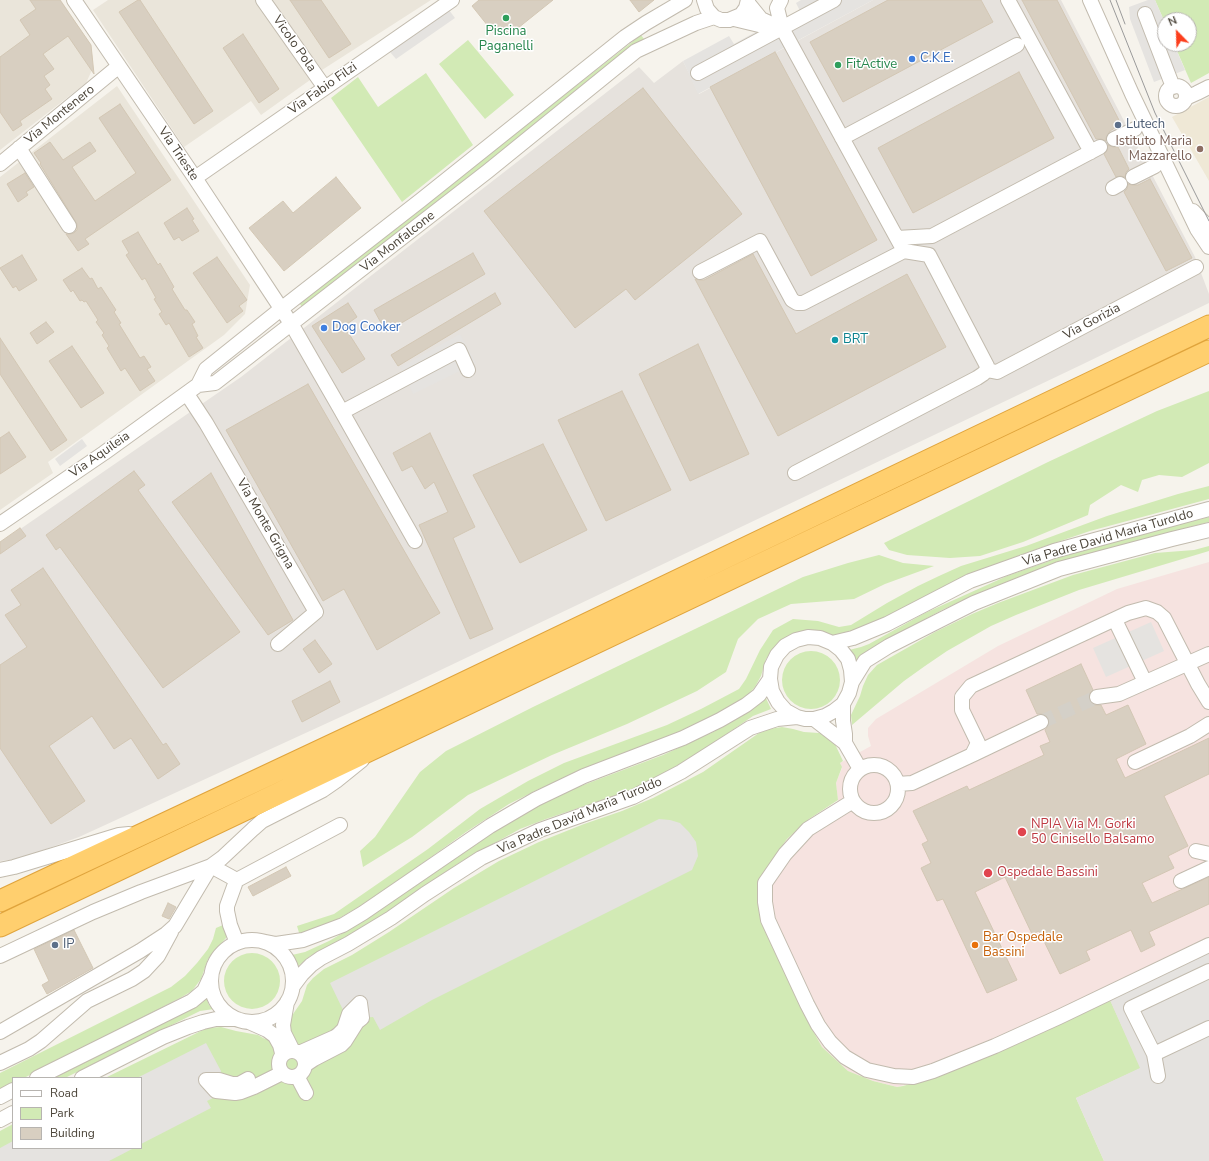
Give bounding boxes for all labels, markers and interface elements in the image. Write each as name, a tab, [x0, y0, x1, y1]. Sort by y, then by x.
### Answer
north arrow	[1157, 12, 1197, 52]
street label: Vicolo Pola	[269, 13, 319, 75]
marker: Piscina Paganelli	[501, 13, 511, 23]
text: N	[1166, 13, 1179, 30]
place label: Piscina Paganelli	[479, 24, 533, 55]
place label: C.K.E.	[920, 51, 954, 67]
marker: C.K.E.	[907, 54, 917, 64]
place label: FitActive	[846, 57, 897, 73]
street label: Via Fabio Filzi	[286, 60, 360, 118]
marker: FitActive	[833, 60, 843, 70]
street label: Via Montenero	[22, 82, 98, 148]
place label: Lutech	[1126, 117, 1165, 133]
marker: Lutech	[1113, 120, 1123, 130]
street label: Via Trieste	[154, 124, 202, 184]
place label: Istituto Maria Mazzarello	[1115, 134, 1192, 165]
marker: Istituto Maria Mazzarello	[1195, 144, 1205, 154]
street label: Via Monfalcone	[358, 208, 438, 276]
street label: Via Gorizia	[1061, 300, 1123, 344]
place label: Dog Cooker	[332, 320, 400, 336]
marker: Dog Cooker	[319, 323, 329, 333]
place label: BRT	[843, 332, 868, 348]
marker: BRT	[830, 335, 840, 345]
street label: Via Aquileia	[67, 429, 133, 481]
street label: Via Monte Grigna	[233, 476, 297, 572]
street label: Via Padre David Maria Turoldo	[1021, 506, 1195, 570]
street label: Via Padre David Maria Turoldo	[495, 774, 665, 858]
place label: NPIA Via M. Gorki 50 Cinisello Balsamo	[1031, 817, 1154, 848]
marker: NPIA Via M. Gorki 50 Cinisello Balsamo	[1016, 826, 1028, 838]
place label: Ospedale Bassini	[997, 865, 1098, 881]
marker: Ospedale Bassini	[982, 867, 994, 879]
place label: Bar Ospedale Bassini	[983, 930, 1063, 961]
place label: IP	[63, 937, 75, 953]
marker: IP	[50, 940, 60, 950]
marker: Bar Ospedale Bassini	[970, 940, 980, 950]
legend	[12, 1077, 142, 1149]
text: Road	[50, 1085, 78, 1101]
text: Park	[50, 1105, 74, 1121]
text: Building	[50, 1125, 95, 1141]

